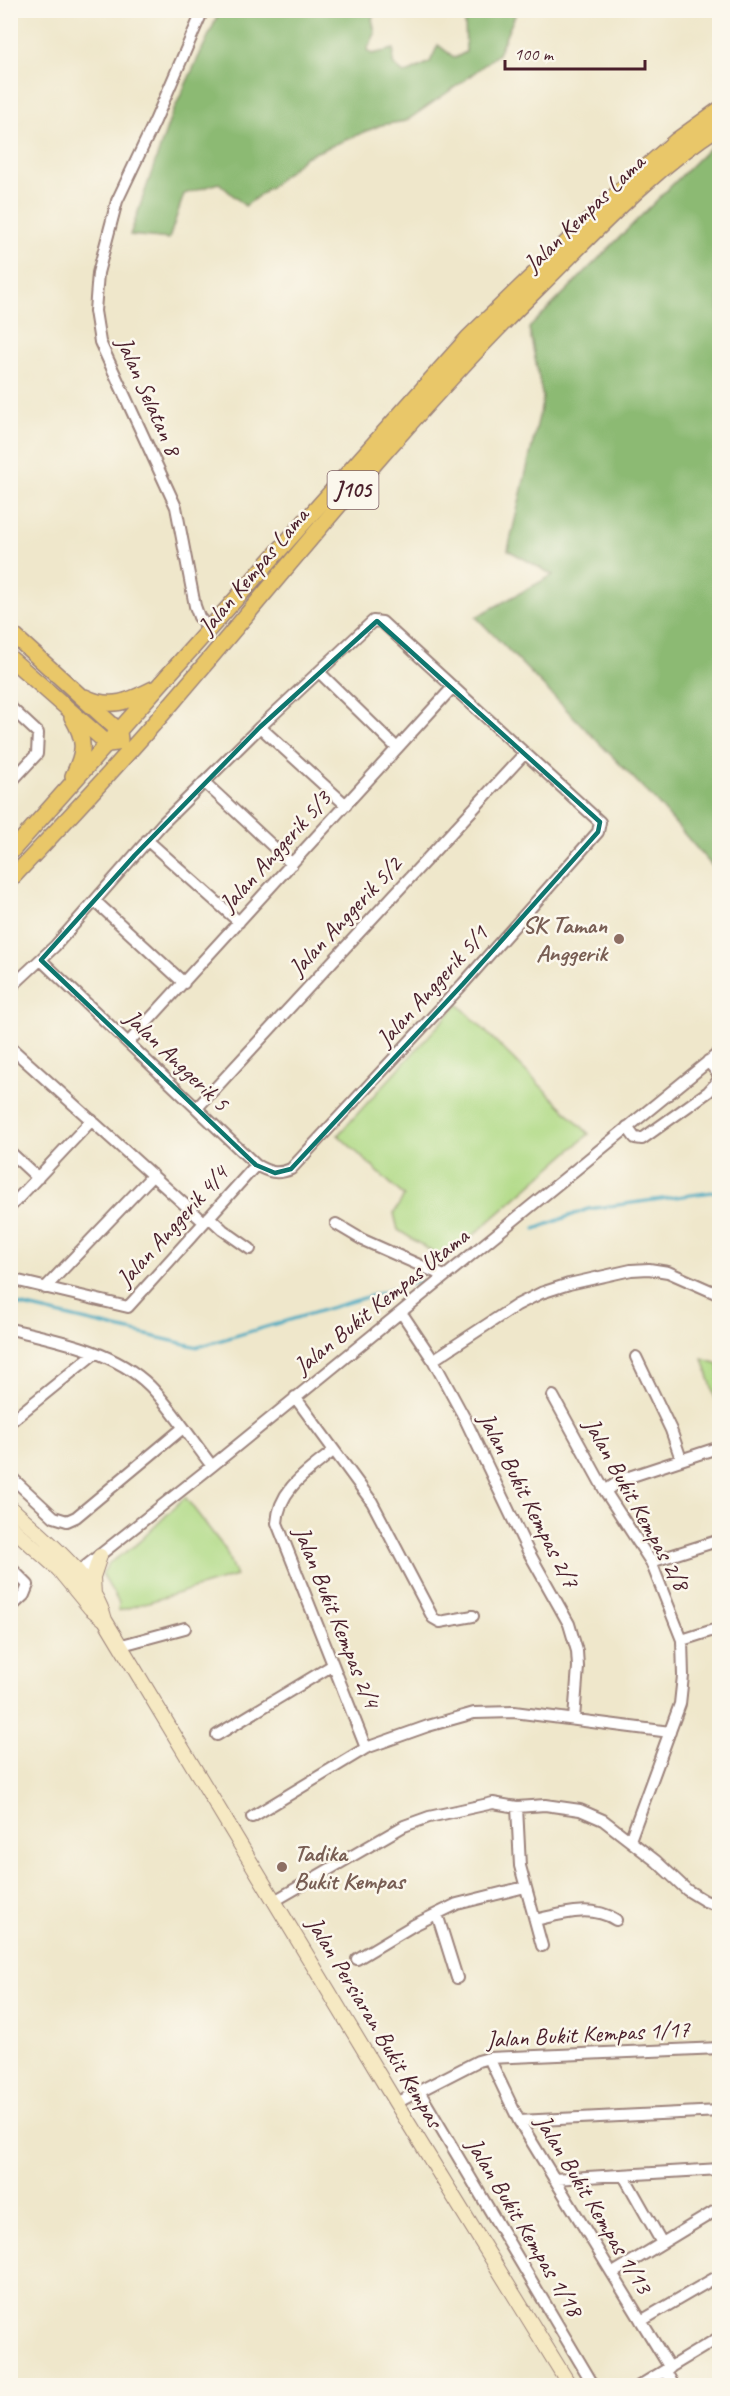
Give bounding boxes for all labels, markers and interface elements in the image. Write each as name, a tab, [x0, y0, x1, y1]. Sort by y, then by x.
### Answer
scale bar	[505, 33, 644, 71]
text: 100 m	[514, 43, 555, 65]
street label: Jalan Kempas Lama	[516, 146, 652, 279]
street label: Jalan Selatan 8	[109, 331, 189, 462]
road number: J105	[328, 471, 378, 509]
street label: Jalan Kempas Lama	[190, 500, 316, 642]
street label: Jalan Anggerik 5/3	[212, 783, 339, 919]
street label: Jalan Anggerik 5/2	[281, 848, 410, 983]
place label: SK Taman Anggerik	[522, 910, 609, 968]
street label: Jalan Anggerik 5/1	[369, 918, 495, 1054]
marker: SK Taman Anggerik	[612, 932, 626, 946]
street label: Jalan Anggerik 5	[118, 1002, 236, 1118]
street label: Jalan Anggerik 4/4	[109, 1158, 236, 1294]
street label: Jalan Bukit Kempas Utama	[287, 1220, 476, 1381]
street label: Jalan Bukit Kempas 2/7	[471, 1406, 587, 1594]
street label: Jalan Bukit Kempas 2/8	[577, 1412, 698, 1598]
street label: Jalan Bukit Kempas 2/4	[287, 1521, 388, 1714]
place label: Tadika Bukit Kempas	[294, 1838, 407, 1896]
marker: Tadika Bukit Kempas	[275, 1860, 289, 1874]
street label: Jalan Persiaran Bukit Kempas	[299, 1910, 451, 2135]
street label: Jalan Bukit Kempas 1/17	[485, 2014, 692, 2054]
street label: Jalan Bukit Kempas 1/13	[528, 2108, 660, 2301]
street label: Jalan Bukit Kempas 1/18	[459, 2131, 591, 2324]

